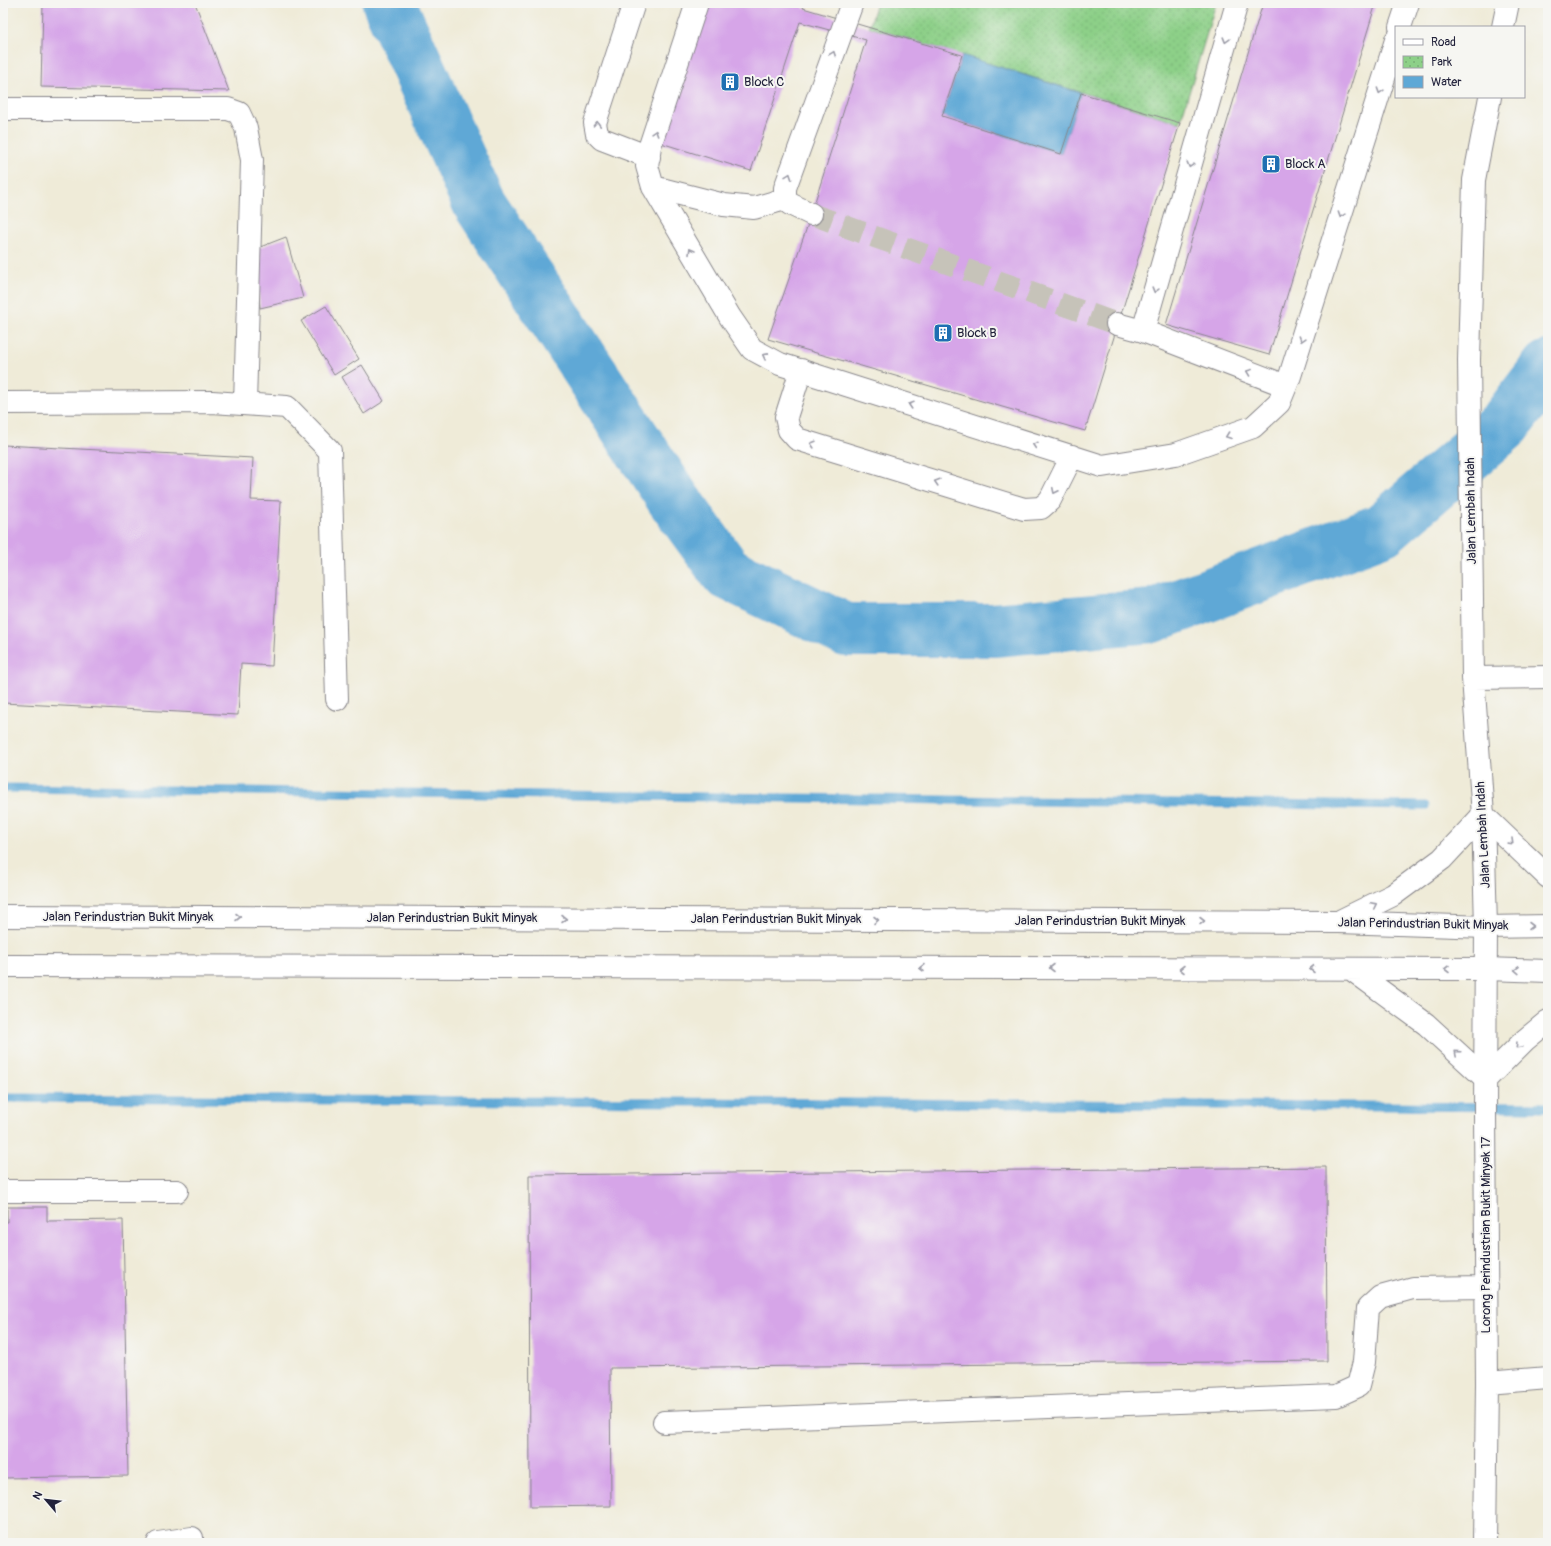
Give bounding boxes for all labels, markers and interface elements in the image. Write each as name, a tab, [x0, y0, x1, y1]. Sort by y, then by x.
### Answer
legend	[1395, 26, 1525, 98]
text: Road	[1431, 35, 1456, 50]
one-way arrow	[1222, 37, 1231, 44]
one-way arrow	[829, 51, 837, 58]
text: Park	[1431, 55, 1452, 70]
building icon: Block C	[719, 71, 741, 93]
place label: Block C	[744, 74, 784, 90]
text: Water	[1431, 75, 1462, 90]
one-way arrow	[1376, 87, 1385, 94]
one-way arrow	[593, 121, 601, 127]
one-way arrow	[650, 130, 658, 137]
building icon: Block A	[1260, 153, 1282, 175]
place label: Block A	[1285, 156, 1326, 172]
one-way arrow	[1186, 162, 1195, 169]
one-way arrow	[784, 173, 793, 180]
one-way arrow	[1337, 211, 1346, 218]
one-way arrow	[688, 248, 695, 255]
one-way arrow	[1151, 287, 1160, 294]
building icon: Block B	[932, 322, 954, 344]
place label: Block B	[957, 325, 997, 341]
one-way arrow	[1298, 335, 1307, 342]
one-way arrow	[762, 353, 769, 360]
one-way arrow	[1246, 369, 1253, 377]
one-way arrow	[908, 401, 915, 410]
one-way arrow	[1225, 431, 1232, 439]
one-way arrow	[810, 440, 817, 449]
one-way arrow	[1032, 441, 1039, 450]
street label: Jalan Lembah Indah	[1462, 457, 1480, 565]
one-way arrow	[934, 478, 941, 487]
one-way arrow	[1052, 487, 1060, 495]
street label: Jalan Lembah Indah	[1472, 781, 1494, 889]
one-way arrow	[1506, 837, 1514, 845]
one-way arrow	[1370, 902, 1378, 909]
street label: Jalan Perindustrian Bukit Minyak	[42, 909, 214, 925]
street label: Jalan Perindustrian Bukit Minyak	[366, 910, 538, 926]
street label: Jalan Perindustrian Bukit Minyak	[690, 911, 862, 927]
one-way arrow	[235, 913, 241, 921]
street label: Jalan Perindustrian Bukit Minyak	[1014, 913, 1186, 929]
one-way arrow	[561, 915, 567, 923]
street label: Jalan Perindustrian Bukit Minyak	[1337, 915, 1509, 934]
one-way arrow	[873, 916, 879, 924]
one-way arrow	[1199, 917, 1205, 925]
one-way arrow	[1528, 922, 1534, 930]
one-way arrow	[919, 964, 925, 972]
one-way arrow	[1049, 964, 1055, 972]
one-way arrow	[1179, 965, 1185, 973]
one-way arrow	[1309, 965, 1315, 973]
one-way arrow	[1444, 965, 1450, 973]
one-way arrow	[1514, 966, 1520, 974]
one-way arrow	[1515, 1041, 1523, 1049]
one-way arrow	[1454, 1050, 1462, 1057]
street label: Lorong Perindustrian Bukit Minyak 17	[1478, 1136, 1494, 1333]
north arrow	[26, 1480, 66, 1520]
text: N	[30, 1489, 45, 1502]

